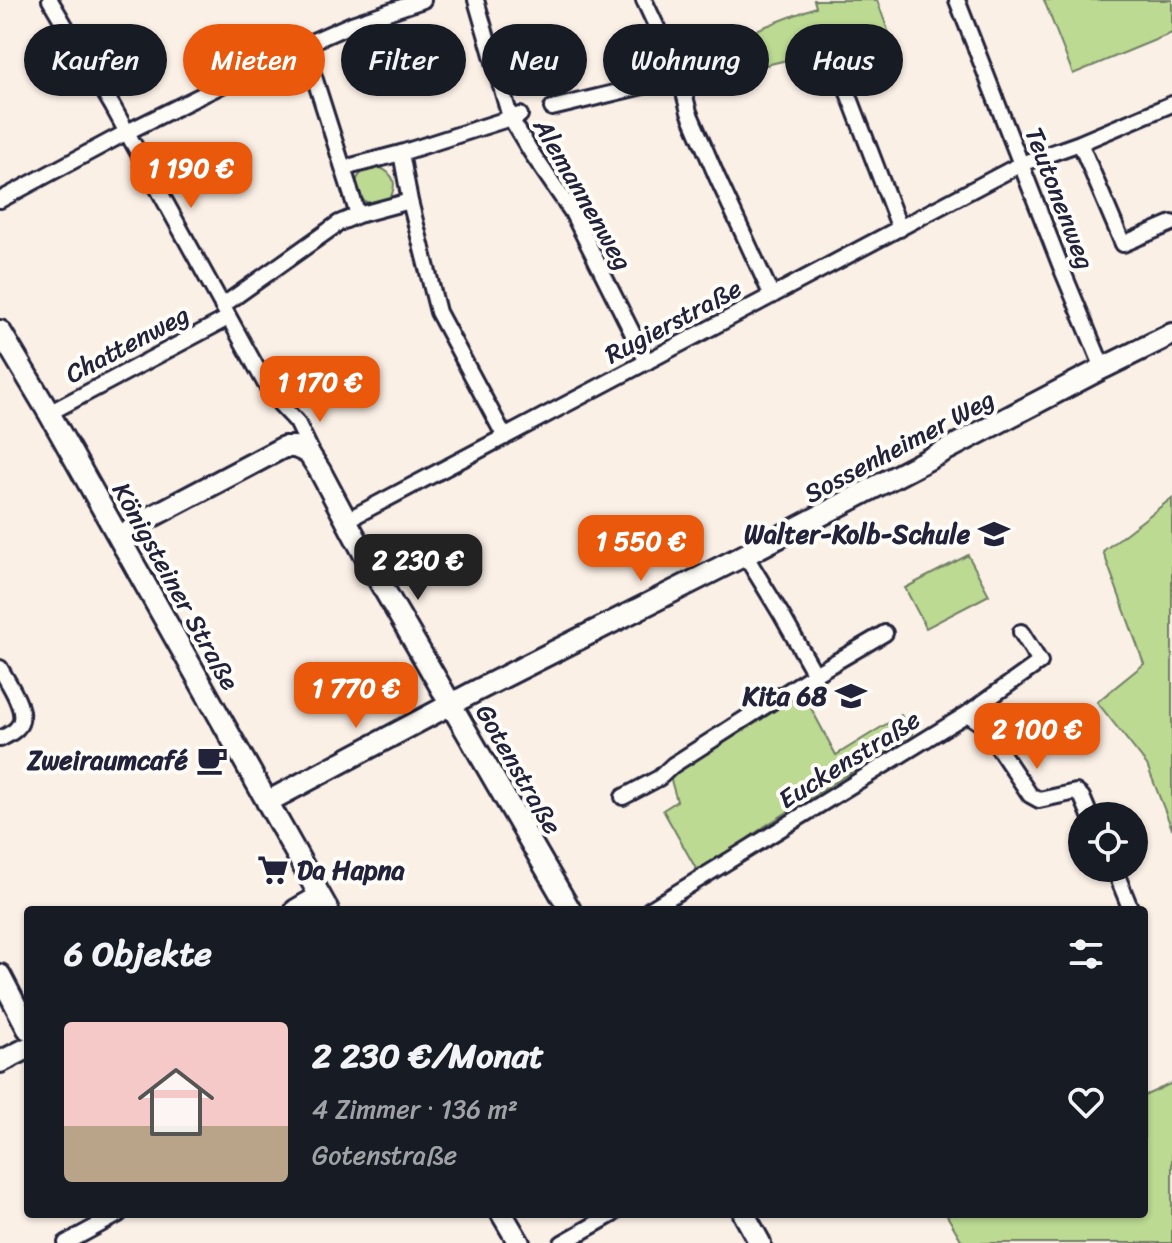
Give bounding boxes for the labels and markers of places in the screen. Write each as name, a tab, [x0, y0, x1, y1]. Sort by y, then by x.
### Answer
pin: 1 190 €	[117, 142, 265, 210]
pin: 1 170 €	[246, 356, 394, 424]
place label: Walter-Kolb-Schule	[744, 511, 971, 557]
pin: 1 550 €	[567, 515, 715, 583]
school or university icon: Walter-Kolb-Schule	[977, 517, 1011, 551]
pin: 2 230 €	[344, 534, 492, 602]
pin: 1 770 €	[282, 662, 430, 730]
place label: Kita 68	[741, 673, 827, 719]
school or university icon: Kita 68	[834, 679, 868, 713]
pin: 2 100 €	[963, 703, 1111, 771]
place label: Zweiraumcafé	[26, 737, 189, 783]
cafe icon: Zweiraumcafé	[195, 743, 229, 777]
place label: Da Hapna	[297, 847, 406, 893]
supermarket icon: Da Hapna	[256, 853, 290, 887]

